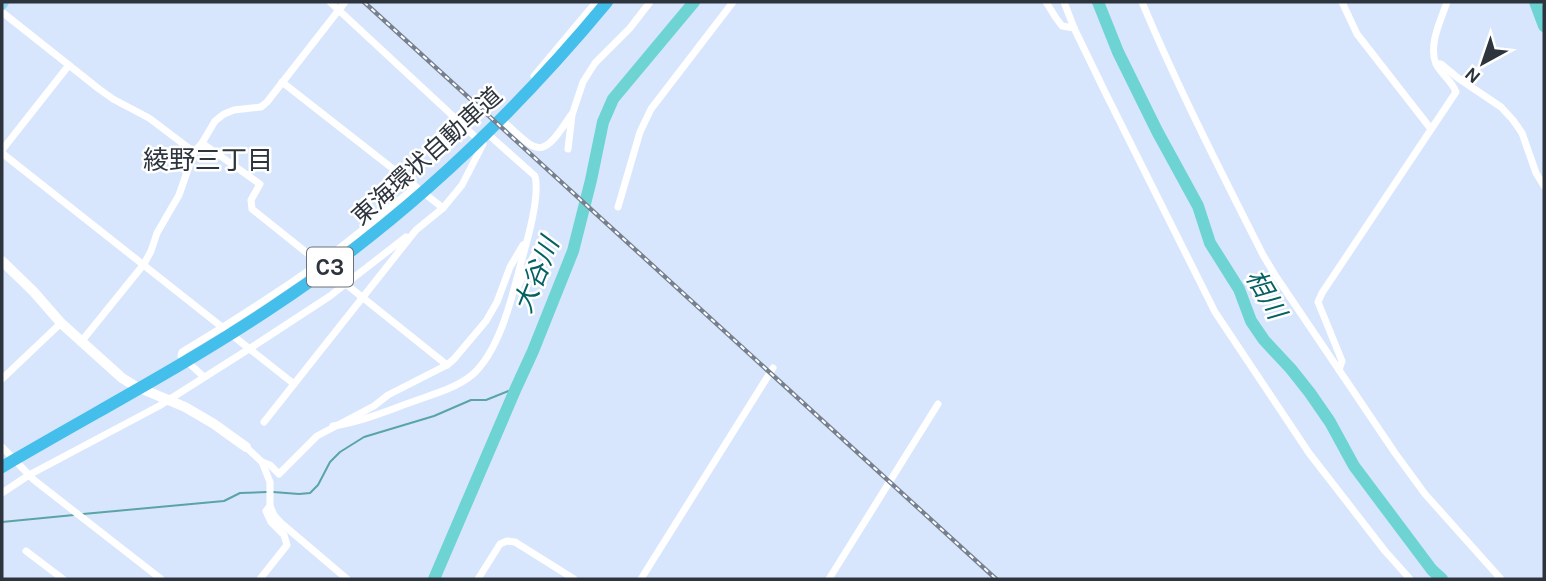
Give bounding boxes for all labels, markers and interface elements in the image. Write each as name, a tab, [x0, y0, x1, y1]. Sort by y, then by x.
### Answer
north arrow	[1448, 28, 1518, 98]
text: N	[1460, 62, 1485, 88]
street label: 東海環状自動車道	[346, 81, 508, 231]
district label: 綾野三丁目	[143, 145, 273, 176]
water label: 大谷川	[507, 230, 567, 317]
road number: C3	[307, 248, 353, 286]
water label: 相川	[1239, 264, 1293, 327]

